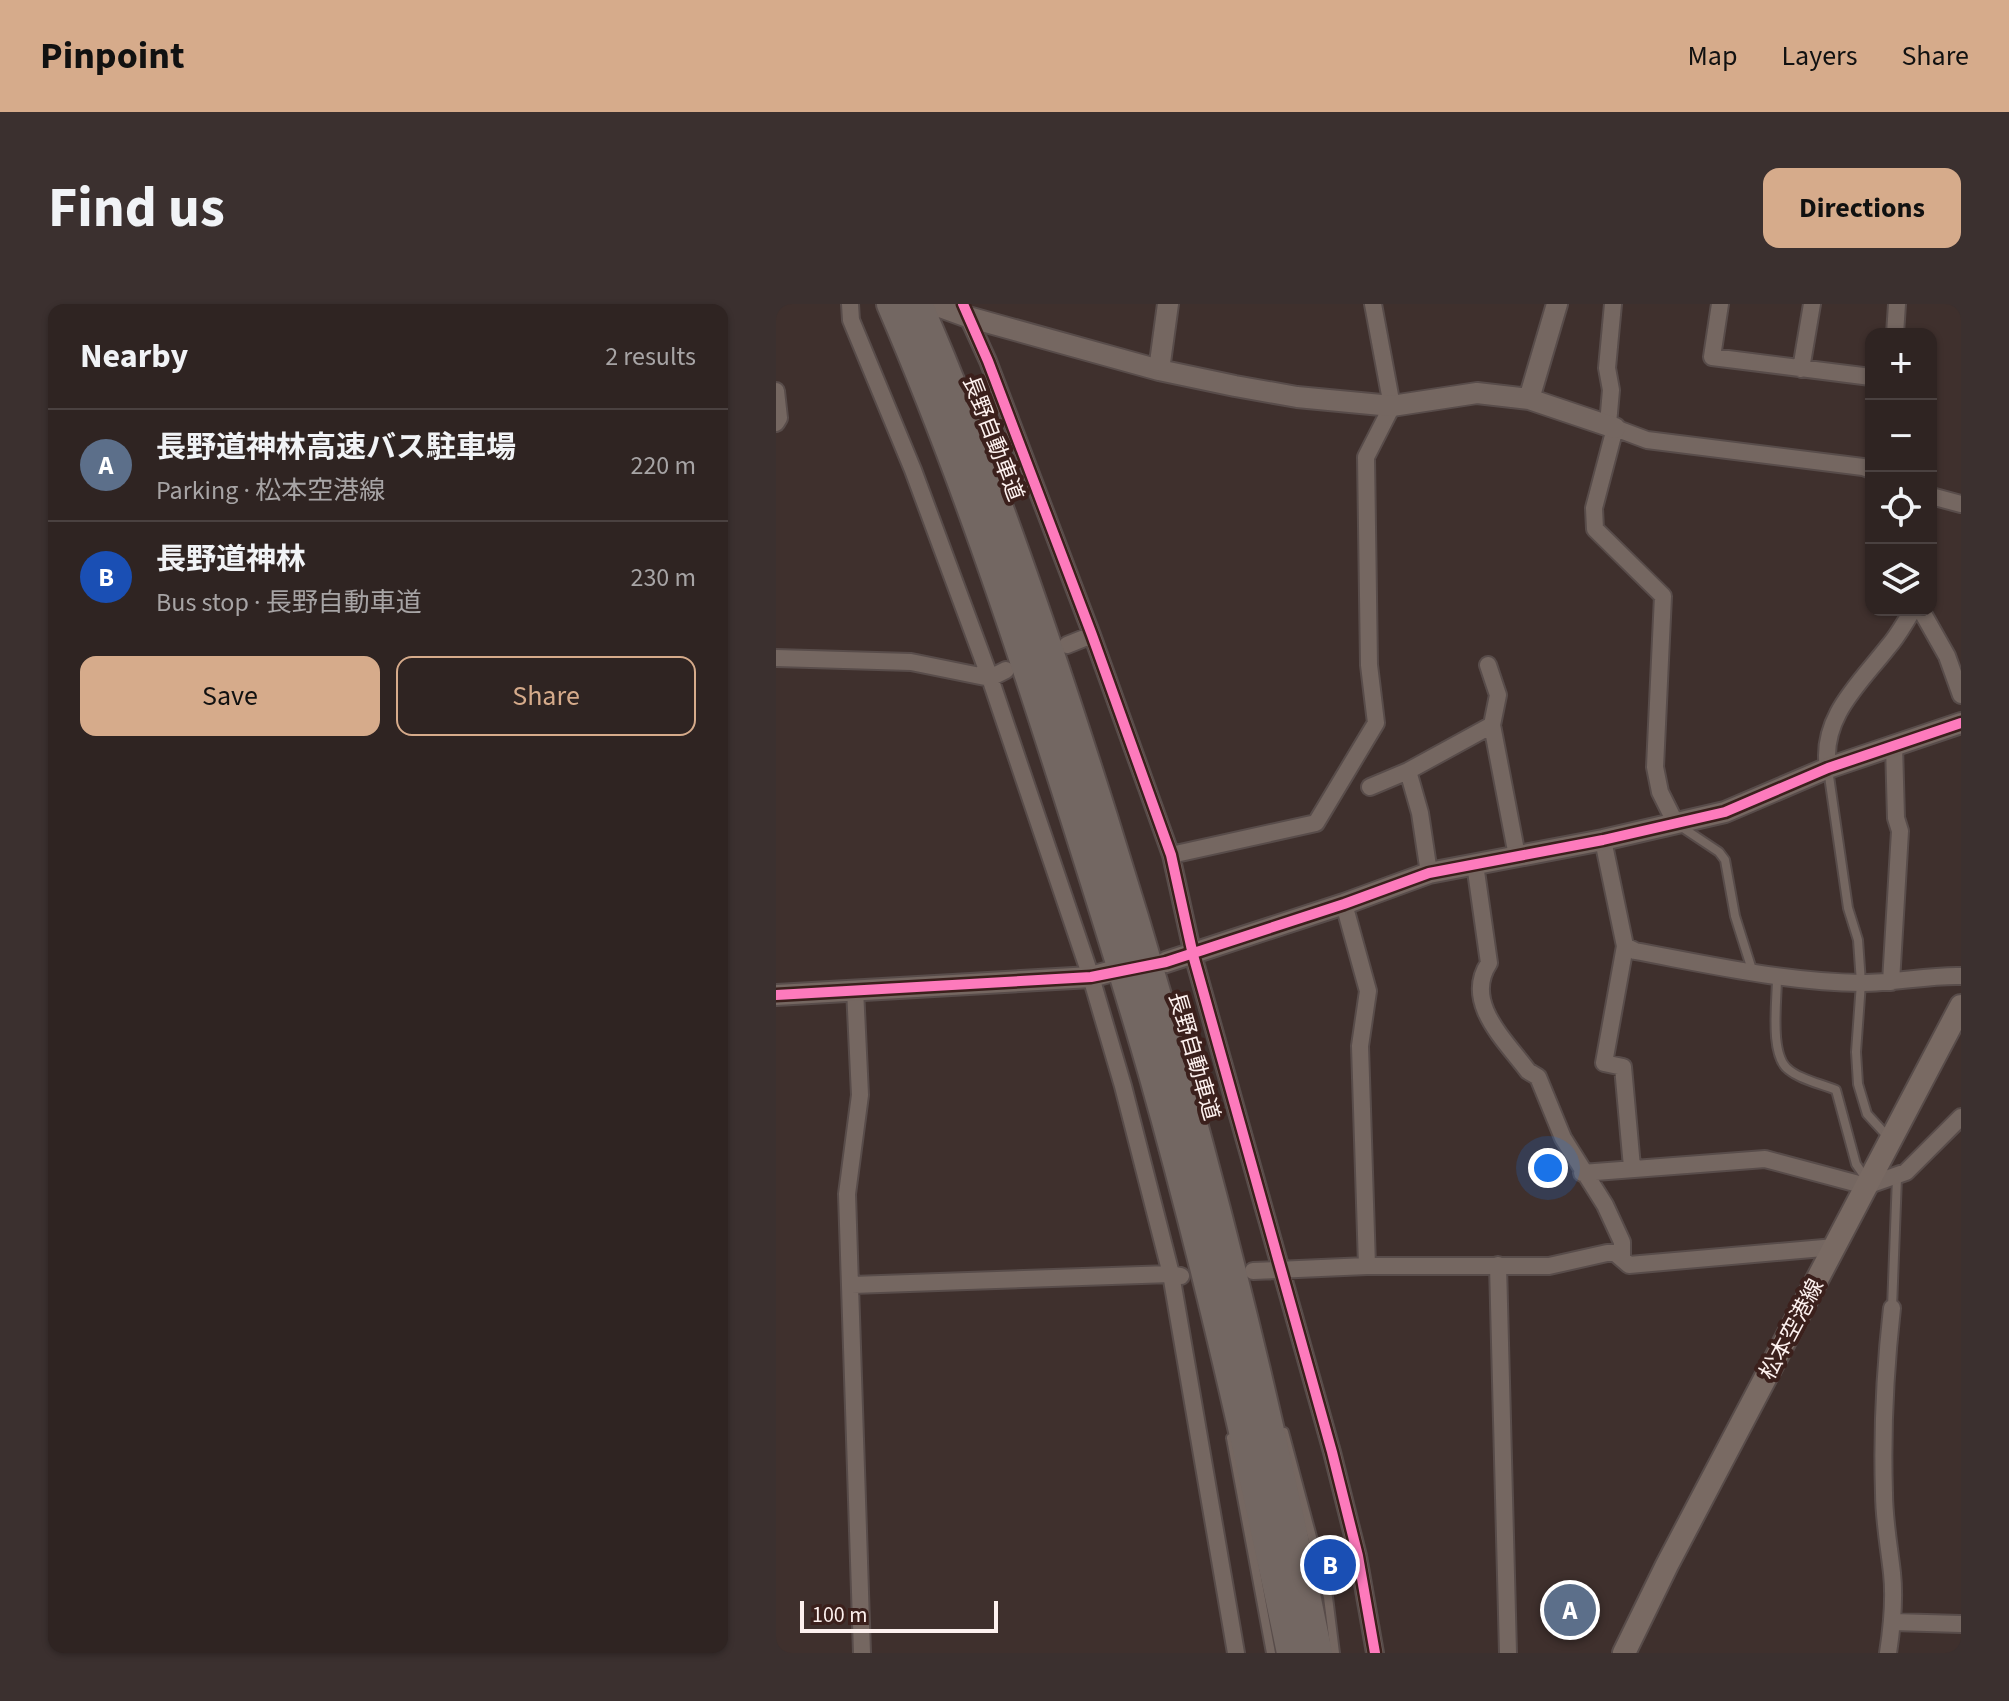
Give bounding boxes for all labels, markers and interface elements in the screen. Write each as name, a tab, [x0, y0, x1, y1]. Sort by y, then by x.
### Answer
text: Pinpoint	[40, 29, 185, 83]
text: Map	[1687, 36, 1737, 76]
text: Layers	[1781, 36, 1857, 76]
text: Share	[1901, 36, 1969, 76]
button: Directions	[1763, 168, 1961, 248]
text: Find us	[48, 169, 225, 248]
map controls	[1865, 328, 1937, 616]
button: +	[1865, 328, 1937, 400]
text: Nearby	[80, 332, 188, 381]
text: 2 results	[605, 338, 696, 375]
street label: 長野自動車道	[954, 371, 1032, 506]
button: −	[1865, 400, 1937, 472]
text: 長野道神林高速バス駐車場	[156, 426, 516, 469]
text: A	[99, 447, 113, 484]
text: 220 m	[630, 447, 696, 484]
text: Parking · 松本空港線	[156, 472, 385, 509]
button: locate	[1865, 472, 1937, 544]
text: 長野道神林	[156, 538, 306, 581]
button: layers	[1865, 544, 1937, 616]
text: B	[98, 559, 114, 596]
text: 230 m	[630, 559, 696, 596]
text: Bus stop · 長野自動車道	[156, 584, 422, 621]
button: Save	[80, 656, 380, 736]
button: Share	[396, 656, 696, 736]
street label: 長野自動車道	[1160, 988, 1228, 1124]
your location	[1528, 1148, 1568, 1188]
street label: 松本空港線	[1752, 1273, 1832, 1386]
pin: B	[1304, 1535, 1356, 1595]
pin: A	[1544, 1580, 1596, 1640]
scale bar	[800, 1597, 998, 1633]
text: 100 m	[812, 1599, 867, 1631]

